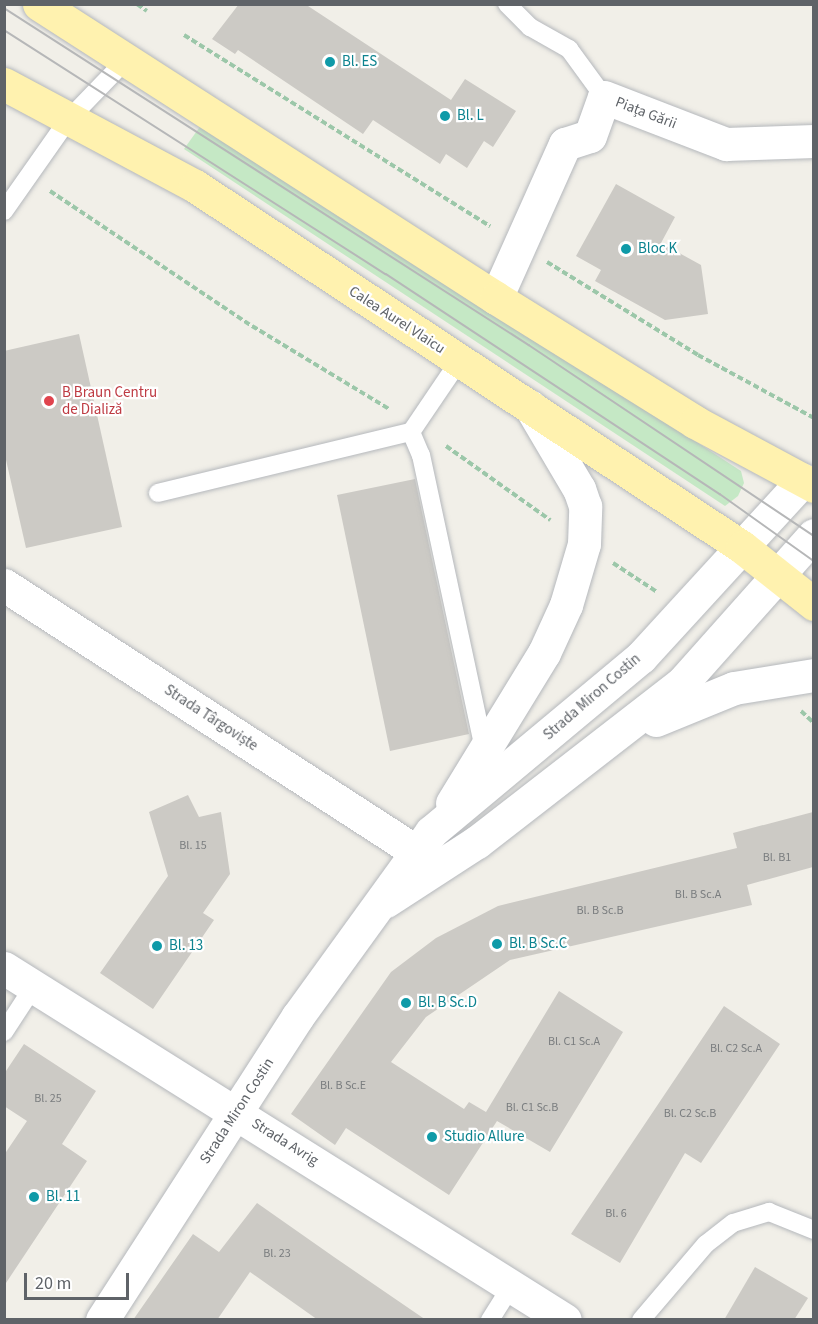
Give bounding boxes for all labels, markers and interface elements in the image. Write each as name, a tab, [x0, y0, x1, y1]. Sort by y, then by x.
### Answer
place label: Bl. ES	[342, 53, 377, 71]
marker: Bl. ES	[323, 55, 337, 69]
street label: Piața Gării	[613, 93, 679, 133]
place label: Bl. L	[457, 107, 484, 125]
marker: Bl. L	[438, 109, 452, 123]
place label: Bloc K	[638, 240, 677, 258]
marker: Bloc K	[619, 242, 633, 256]
street label: Calea Aurel Vlaicu	[346, 282, 448, 358]
place label: B Braun Centru de Dializă	[62, 383, 157, 418]
marker: B Braun Centru de Dializă	[40, 392, 58, 410]
street label: Strada Miron Costin	[540, 650, 644, 744]
street label: Strada Târgoviște	[161, 681, 261, 755]
house number: Bl. 15	[179, 839, 207, 853]
house number: Bl. B1	[763, 851, 791, 865]
house number: Bl. B Sc.A	[675, 888, 721, 902]
house number: Bl. B Sc.B	[577, 904, 623, 918]
place label: Bl. B Sc.C	[509, 935, 567, 953]
place label: Bl. 13	[169, 937, 203, 955]
marker: Bl. B Sc.C	[490, 937, 504, 951]
marker: Bl. 13	[150, 939, 164, 953]
place label: Bl. B Sc.D	[418, 994, 477, 1012]
marker: Bl. B Sc.D	[399, 996, 413, 1010]
house number: Bl. C1 Sc.A	[548, 1035, 600, 1049]
house number: Bl. C2 Sc.A	[710, 1042, 762, 1056]
street label: Strada Miron Costin	[196, 1055, 278, 1167]
house number: Bl. B Sc.E	[320, 1079, 366, 1093]
house number: Bl. 25	[34, 1092, 62, 1106]
house number: Bl. C1 Sc.B	[506, 1101, 558, 1115]
house number: Bl. C2 Sc.B	[664, 1107, 716, 1121]
street label: Strada Avrig	[248, 1114, 322, 1170]
place label: Studio Allure	[444, 1128, 524, 1146]
marker: Studio Allure	[425, 1130, 439, 1144]
place label: Bl. 11	[46, 1188, 80, 1206]
marker: Bl. 11	[27, 1190, 41, 1204]
house number: Bl. 6	[605, 1207, 627, 1221]
house number: Bl. 23	[263, 1247, 291, 1261]
scale bar	[27, 1261, 132, 1299]
text: 20 m	[35, 1271, 71, 1296]

